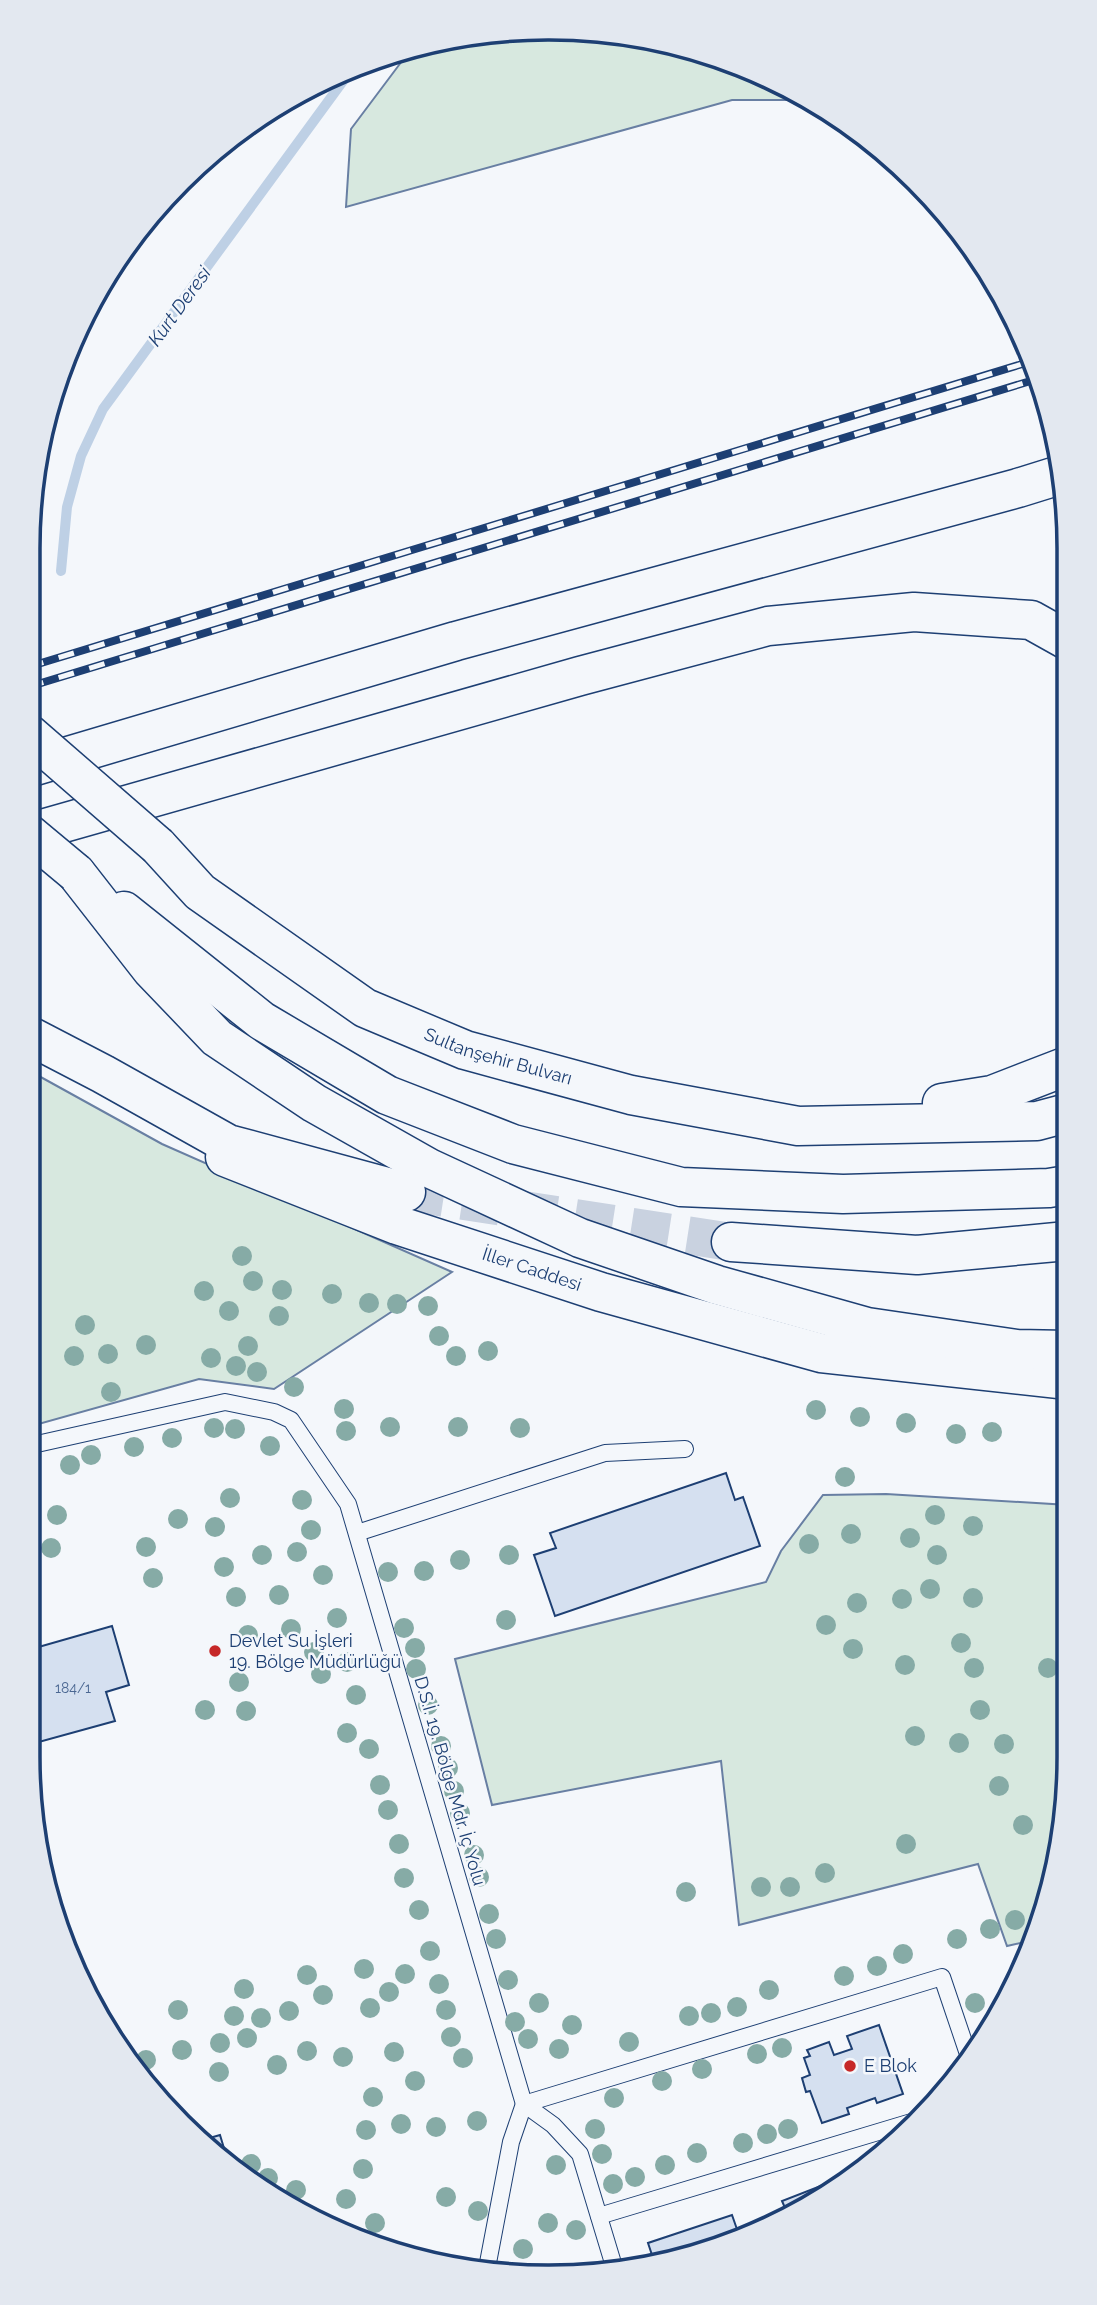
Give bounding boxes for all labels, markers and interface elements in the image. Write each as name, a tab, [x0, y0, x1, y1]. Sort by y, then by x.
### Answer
water label: Kurt Deresi	[143, 261, 216, 350]
street label: Sultanşehir Bulvarı	[421, 1023, 575, 1089]
street label: İller Caddesi	[480, 1243, 584, 1295]
place label: Devlet Su İşleri 19. Bölge Müdürlüğü	[229, 1630, 401, 1672]
marker: Devlet Su İşleri 19. Bölge Müdürlüğü	[207, 1643, 223, 1659]
street label: D.S.İ. 19. Bölge Mdr. İç Yolu	[411, 1674, 490, 1888]
house number: 184/1	[55, 1680, 91, 1696]
place label: E Blok	[864, 2055, 917, 2076]
marker: E Blok	[842, 2058, 858, 2074]

